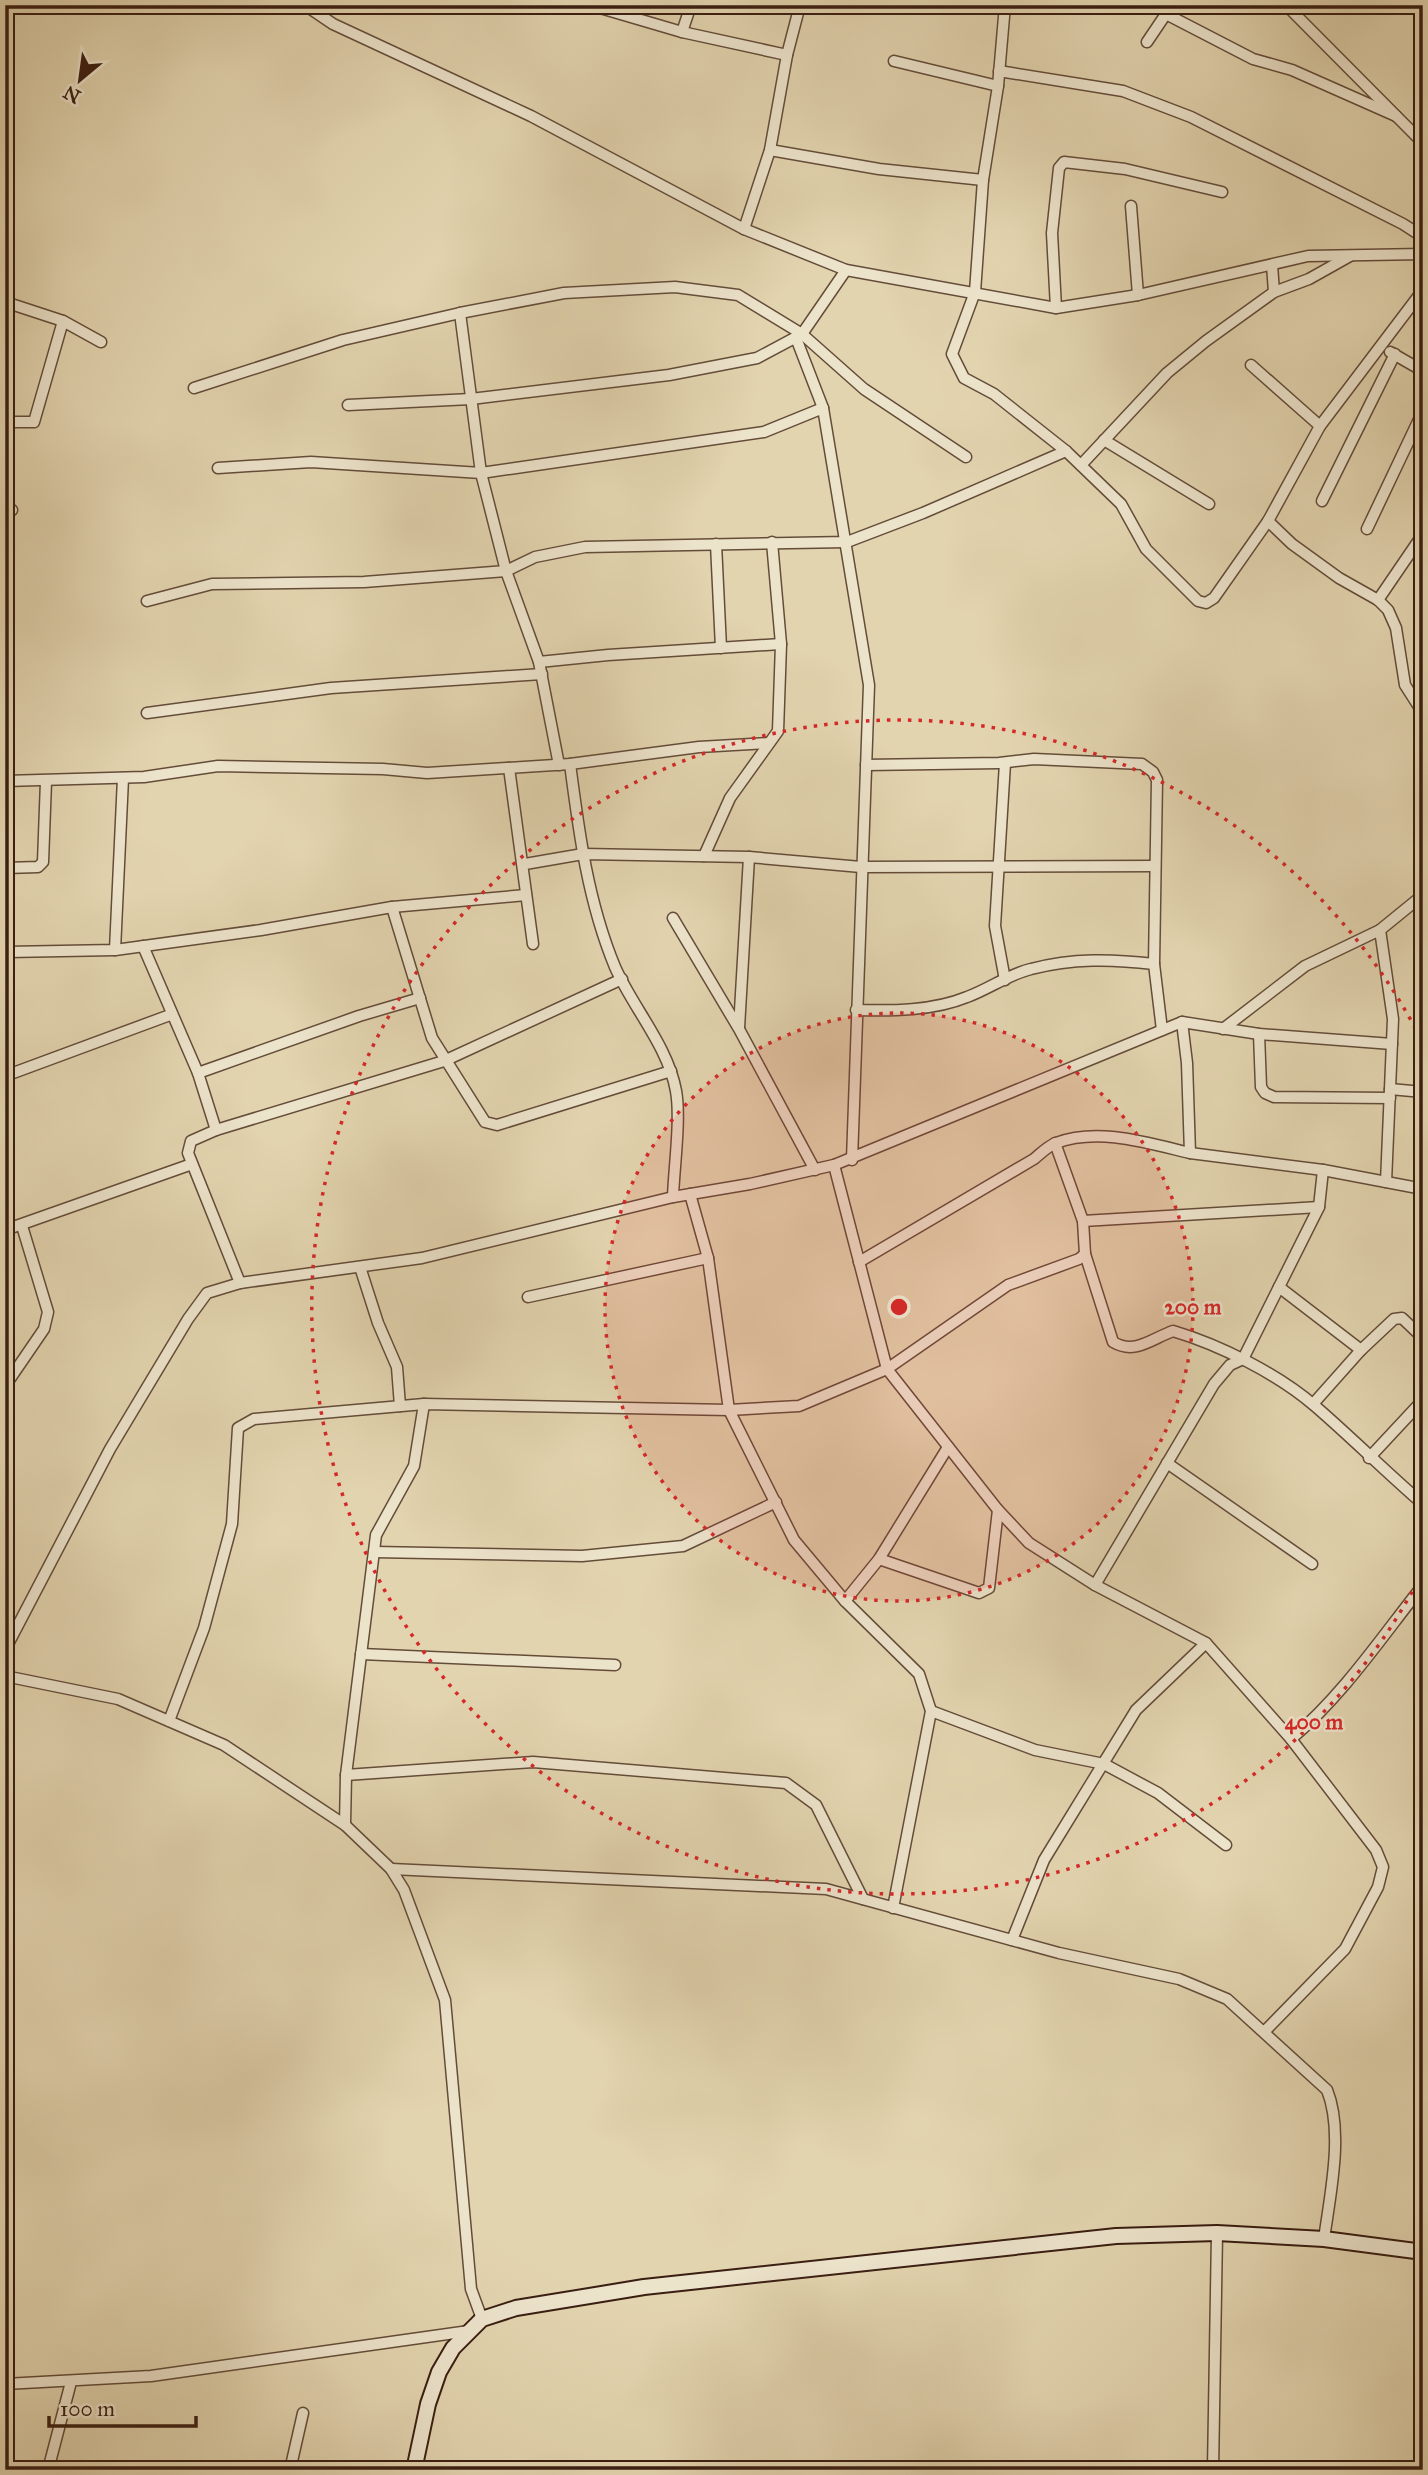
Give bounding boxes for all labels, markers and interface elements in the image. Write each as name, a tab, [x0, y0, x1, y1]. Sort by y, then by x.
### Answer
north arrow	[46, 46, 116, 116]
text: N	[59, 80, 85, 108]
text: 200 m	[1165, 1294, 1222, 1320]
centre of rings	[887, 1295, 911, 1319]
text: 400 m	[1285, 1709, 1344, 1735]
scale bar	[49, 2384, 196, 2428]
text: 100 m	[60, 2396, 115, 2422]

